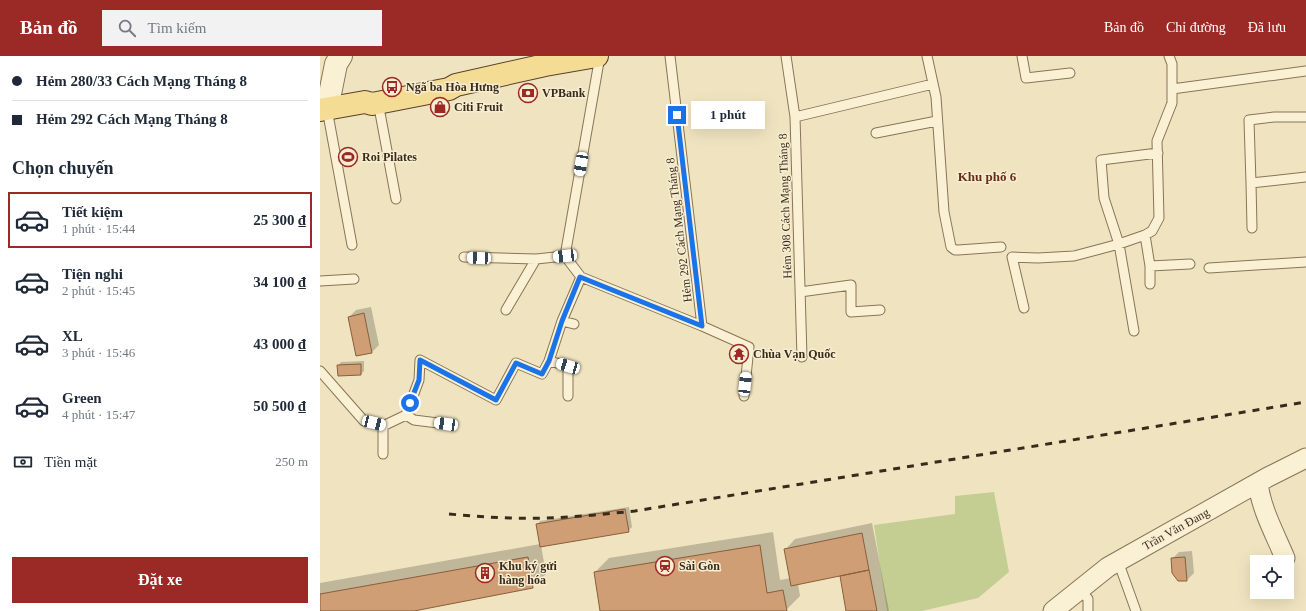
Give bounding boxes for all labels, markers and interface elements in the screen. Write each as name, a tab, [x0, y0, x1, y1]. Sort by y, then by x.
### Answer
search box	[102, 10, 382, 46]
text: Bản đồ	[20, 17, 78, 38]
icon: search	[116, 17, 138, 39]
text: Tìm kiếm	[148, 20, 206, 36]
text: Bản đồ	[1104, 20, 1144, 35]
text: Chỉ đường	[1166, 20, 1226, 35]
text: Đã lưu	[1248, 20, 1286, 35]
text: Hẻm 280/33 Cách Mạng Tháng 8	[36, 73, 247, 89]
bus stop icon: Ngã ba Hòa Hưng	[381, 76, 403, 98]
place label: Ngã ba Hòa Hưng	[406, 80, 499, 94]
bank icon: VPBank	[517, 82, 539, 104]
place label: VPBank	[542, 86, 586, 100]
shop icon: Citi Fruit	[429, 96, 451, 118]
place label: Citi Fruit	[454, 100, 503, 114]
callout: 1 phút	[691, 101, 765, 129]
route end	[668, 106, 686, 124]
text: 1 phút	[710, 107, 746, 122]
text: Hẻm 292 Cách Mạng Tháng 8	[36, 111, 228, 127]
street label: Hẻm 308 Cách Mạng Tháng 8	[775, 133, 795, 279]
sports icon: Roi Pilates	[337, 146, 359, 168]
place label: Roi Pilates	[362, 150, 417, 164]
car	[573, 151, 589, 177]
street label: Hẻm 292 Cách Mạng Tháng 8	[663, 157, 695, 303]
text: Chọn chuyến	[12, 158, 114, 178]
district label: Khu phố 6	[958, 169, 1017, 184]
icon: car	[14, 202, 50, 238]
text: Tiết kiệm	[62, 204, 123, 220]
text: 25 300 ₫	[253, 212, 306, 228]
text: 1 phút · 15:44	[62, 221, 135, 236]
car	[552, 249, 578, 263]
car	[467, 252, 491, 264]
icon: car	[14, 264, 50, 300]
text: Tiện nghi	[62, 266, 123, 282]
text: 34 100 ₫	[253, 274, 306, 290]
text: 2 phút · 15:45	[62, 283, 135, 298]
icon: car	[14, 326, 50, 362]
text: XL	[62, 328, 83, 344]
text: 43 000 ₫	[253, 336, 306, 352]
temple icon: Chùa Vạn Quốc	[728, 343, 750, 365]
text: 3 phút · 15:46	[62, 345, 135, 360]
place label: Chùa Vạn Quốc	[753, 347, 836, 361]
car	[555, 357, 581, 375]
car	[738, 371, 752, 397]
icon: car	[14, 388, 50, 424]
text: Green	[62, 390, 102, 406]
route start	[401, 394, 419, 412]
text: 50 500 ₫	[253, 398, 306, 414]
text: 4 phút · 15:47	[62, 407, 135, 422]
car	[361, 414, 387, 432]
car	[433, 416, 459, 432]
icon: cash	[12, 451, 34, 473]
text: Tiền mặt	[44, 454, 97, 470]
text: 250 m	[275, 454, 308, 469]
street label: Trần Văn Ðang	[1140, 505, 1212, 553]
station icon: Sài Gòn	[654, 555, 676, 577]
map controls	[1250, 555, 1294, 599]
button: locate	[1250, 555, 1294, 599]
button: Đặt xe	[12, 557, 308, 603]
place label: Khu ký gửi hàng hóa	[499, 559, 558, 587]
place label: Sài Gòn	[679, 559, 720, 573]
building icon: Khu ký gửi hàng hóa	[474, 562, 496, 584]

